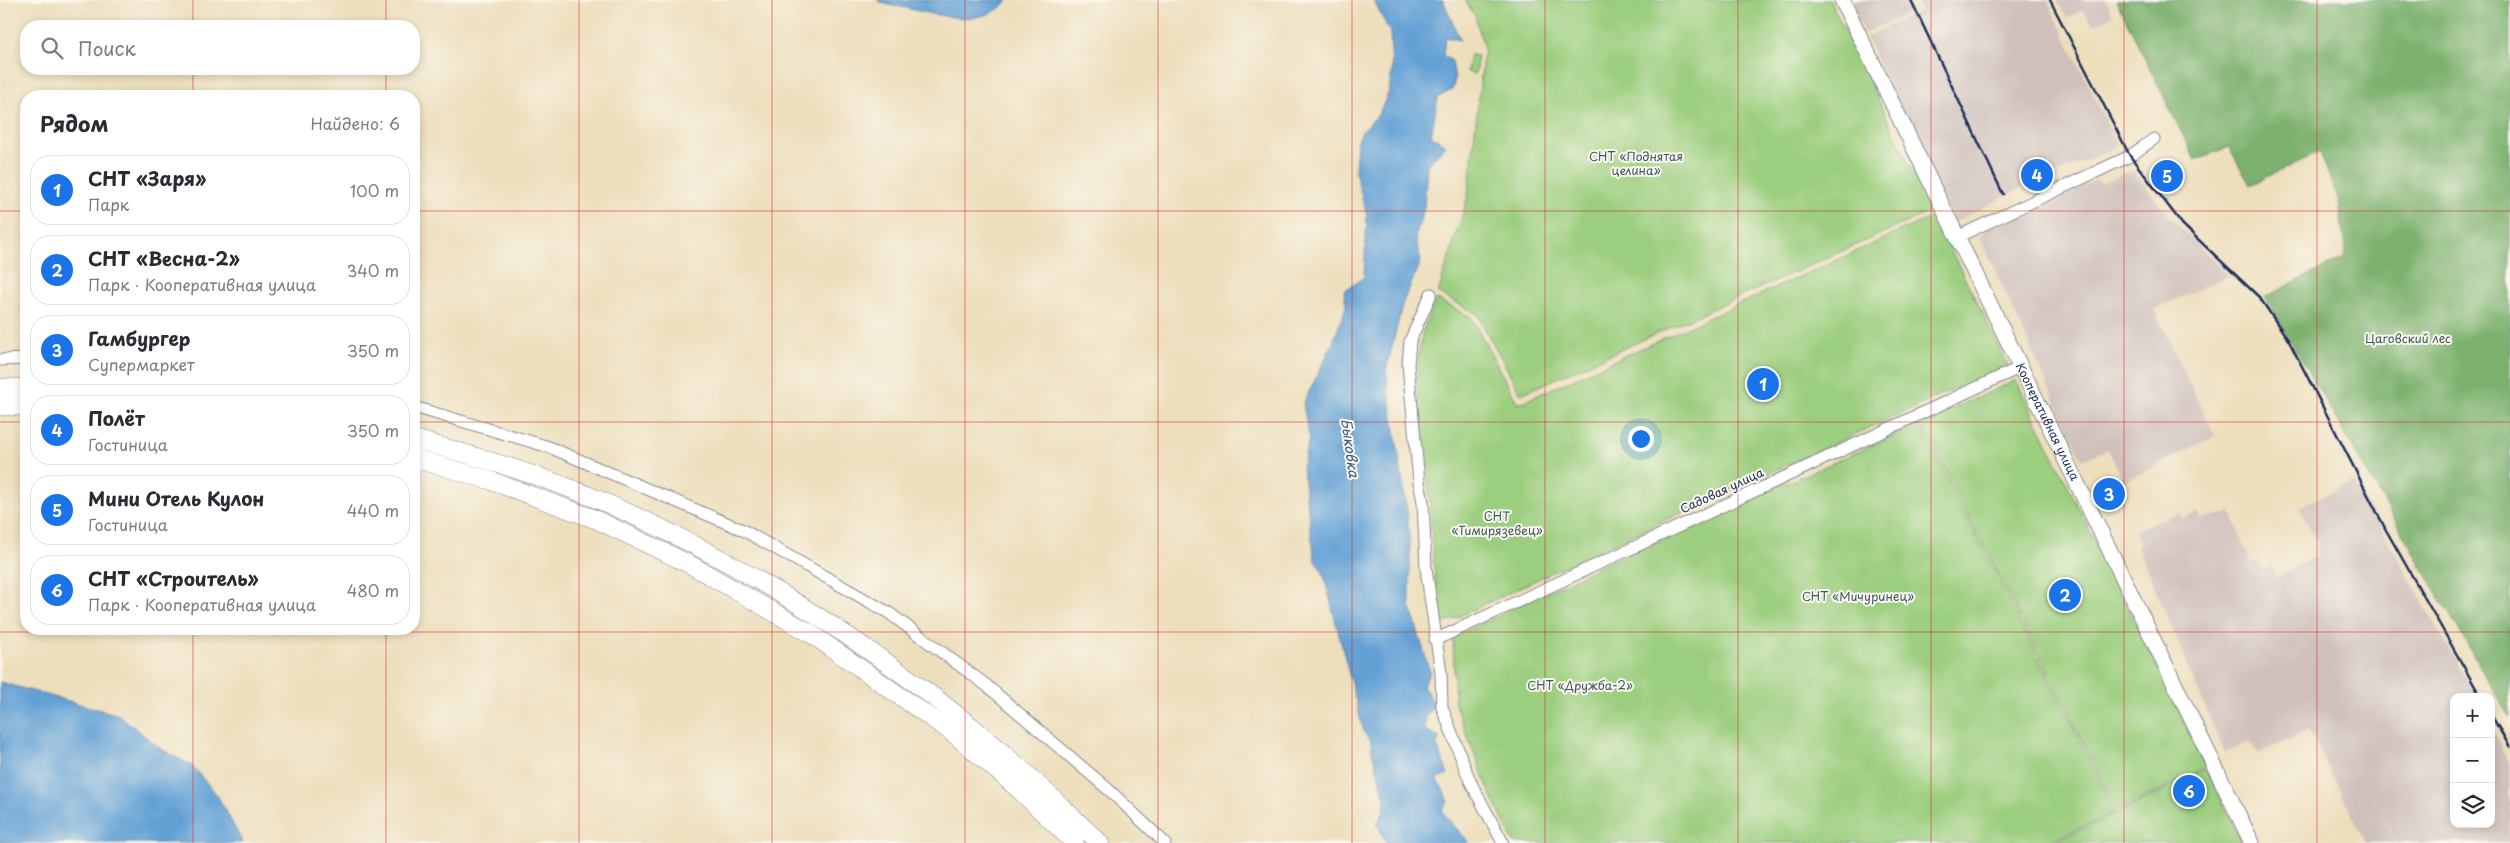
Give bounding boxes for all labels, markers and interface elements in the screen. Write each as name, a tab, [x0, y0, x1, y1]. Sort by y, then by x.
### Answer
search box	[20, 20, 420, 75]
icon: search	[38, 34, 66, 62]
text: Поиск	[78, 34, 136, 62]
text: Рядом	[40, 107, 108, 139]
text: Найдено: 6	[310, 111, 400, 135]
park label: СНТ «Поднятая целина»	[1589, 147, 1683, 179]
pin: 4	[2021, 156, 2053, 194]
pin: 5	[2151, 157, 2183, 195]
text: СНТ «Заря»	[88, 164, 206, 192]
text: 1	[53, 178, 61, 202]
text: 100 m	[350, 178, 399, 202]
text: Парк	[88, 192, 129, 216]
text: СНТ «Весна-2»	[88, 244, 240, 272]
text: 2	[51, 258, 63, 282]
text: 340 m	[347, 258, 399, 282]
text: Парк · Кооперативная улица	[88, 272, 316, 296]
text: Гамбургер	[88, 324, 191, 352]
park label: Цаговский лес	[2365, 329, 2451, 347]
text: 3	[52, 338, 62, 362]
text: 350 m	[347, 338, 399, 362]
text: Супермаркет	[88, 352, 195, 376]
street label: Кооперативная улица	[2012, 359, 2084, 484]
pin: 1	[1747, 365, 1779, 403]
text: Полёт	[88, 404, 145, 432]
water label: Быковка	[1336, 417, 1365, 480]
text: 4	[52, 418, 62, 442]
text: 350 m	[347, 418, 399, 442]
your location	[1628, 426, 1654, 452]
text: Гостиница	[88, 432, 168, 456]
street label: Садовая улица	[1677, 463, 1767, 517]
pin: 3	[2093, 475, 2125, 513]
text: Мини Отель Кулон	[88, 484, 264, 512]
text: 5	[52, 498, 62, 522]
text: 440 m	[347, 498, 399, 522]
park label: СНТ «Тимирязевец»	[1451, 507, 1543, 539]
text: Гостиница	[88, 512, 168, 536]
text: СНТ «Строитель»	[88, 564, 259, 592]
pin: 2	[2049, 576, 2081, 614]
text: 6	[51, 578, 63, 602]
text: 480 m	[347, 578, 399, 602]
park label: СНТ «Мичуринец»	[1802, 587, 1914, 605]
text: Парк · Кооперативная улица	[88, 592, 316, 616]
park label: СНТ «Дружба-2»	[1527, 676, 1633, 694]
map controls	[2450, 693, 2495, 828]
button: +	[2450, 693, 2495, 738]
button: −	[2450, 738, 2495, 783]
pin: 6	[2173, 772, 2205, 810]
button: layers	[2450, 783, 2495, 828]

